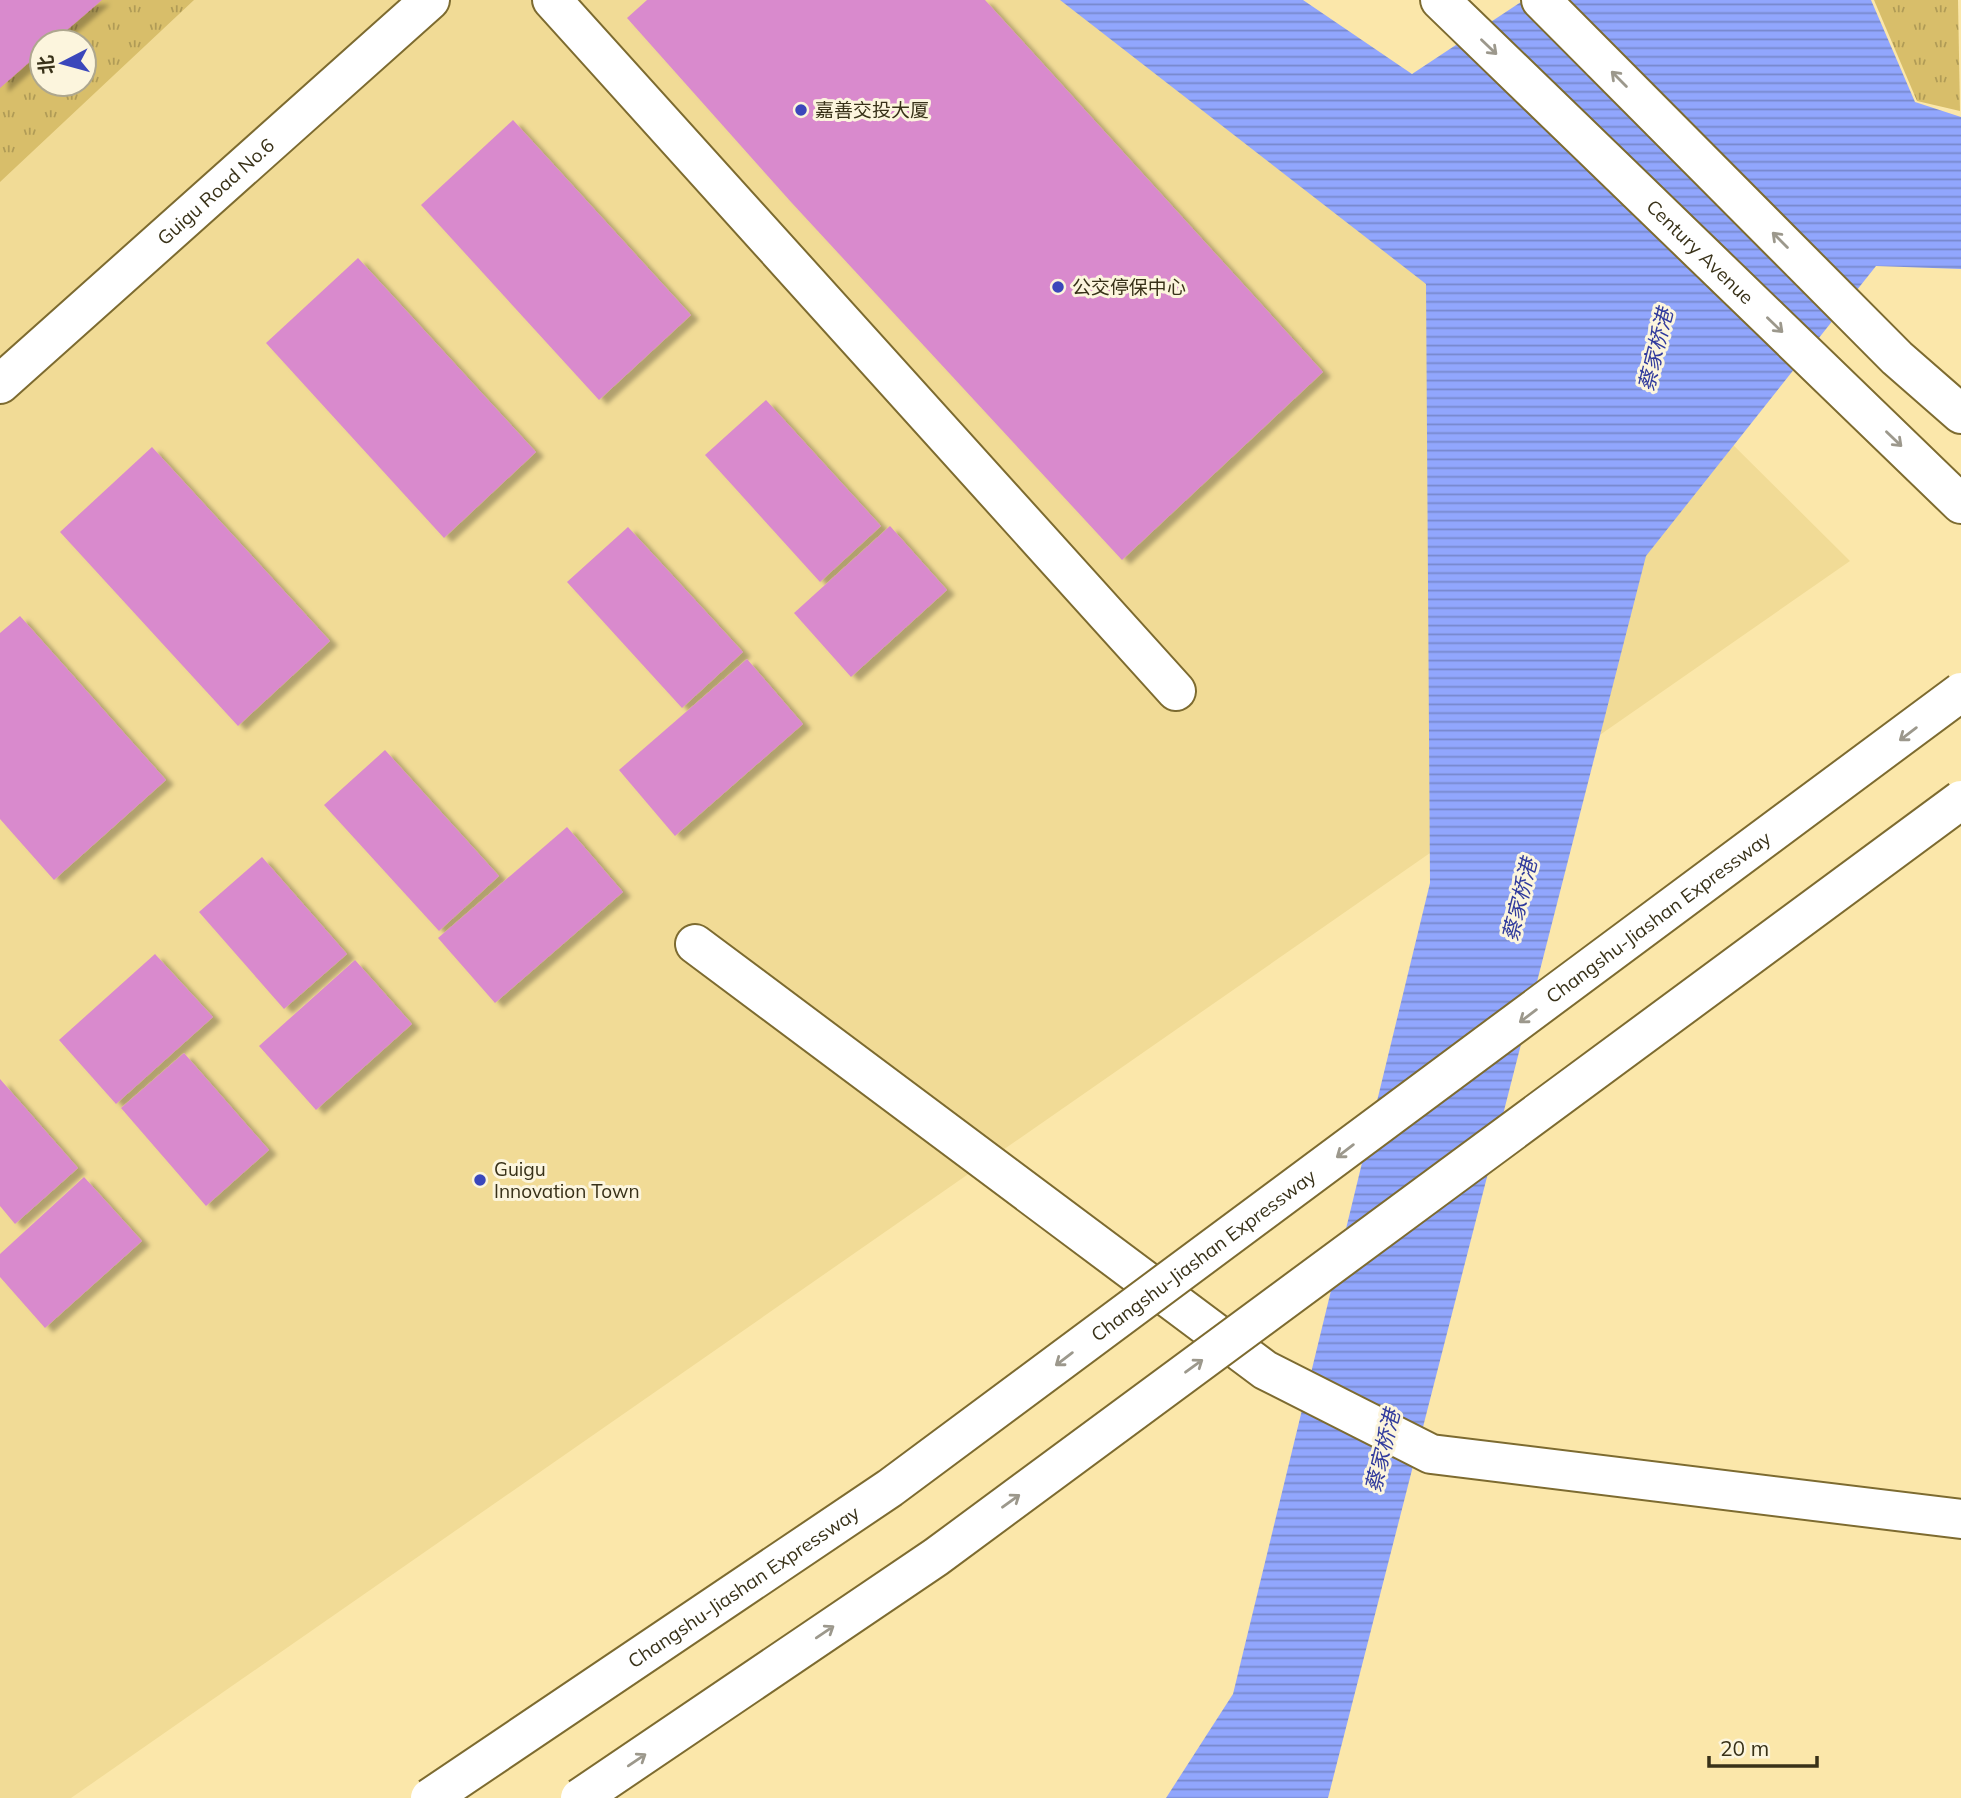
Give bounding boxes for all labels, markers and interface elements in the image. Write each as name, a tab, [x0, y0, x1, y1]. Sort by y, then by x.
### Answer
north arrow	[28, 28, 98, 98]
one-way arrow	[1480, 39, 1497, 56]
text: 北	[33, 54, 59, 75]
one-way arrow	[1611, 70, 1628, 87]
place label: 嘉善交投大厦	[815, 98, 929, 122]
marker: 嘉善交投大厦	[793, 102, 809, 118]
street label: Guigu Road No.6	[152, 133, 279, 250]
street label: Century Avenue	[1641, 194, 1759, 309]
one-way arrow	[1772, 232, 1789, 249]
place label: 公交停保中心	[1072, 275, 1186, 299]
marker: 公交停保中心	[1050, 279, 1066, 295]
water label: 蔡家桥港	[1632, 303, 1679, 394]
one-way arrow	[1767, 316, 1784, 333]
one-way arrow	[1885, 431, 1902, 448]
one-way arrow	[1899, 727, 1917, 742]
street label: Changshu-Jiashan Expressway	[1541, 826, 1775, 1008]
water label: 蔡家桥港	[1496, 853, 1543, 944]
one-way arrow	[1519, 1008, 1538, 1023]
one-way arrow	[1336, 1144, 1355, 1158]
place label: Guigu Innovation Town	[494, 1157, 640, 1203]
street label: Changshu-Jiashan Expressway	[1086, 1164, 1320, 1347]
marker: Guigu Innovation Town	[472, 1172, 488, 1188]
one-way arrow	[1055, 1352, 1074, 1367]
one-way arrow	[1184, 1359, 1203, 1373]
water label: 蔡家桥港	[1359, 1404, 1406, 1495]
one-way arrow	[1001, 1494, 1020, 1508]
street label: Changshu-Jiashan Expressway	[623, 1500, 864, 1673]
one-way arrow	[815, 1625, 834, 1639]
scale bar	[1709, 1724, 1818, 1768]
text: 20 m	[1720, 1735, 1769, 1761]
one-way arrow	[627, 1753, 646, 1767]

